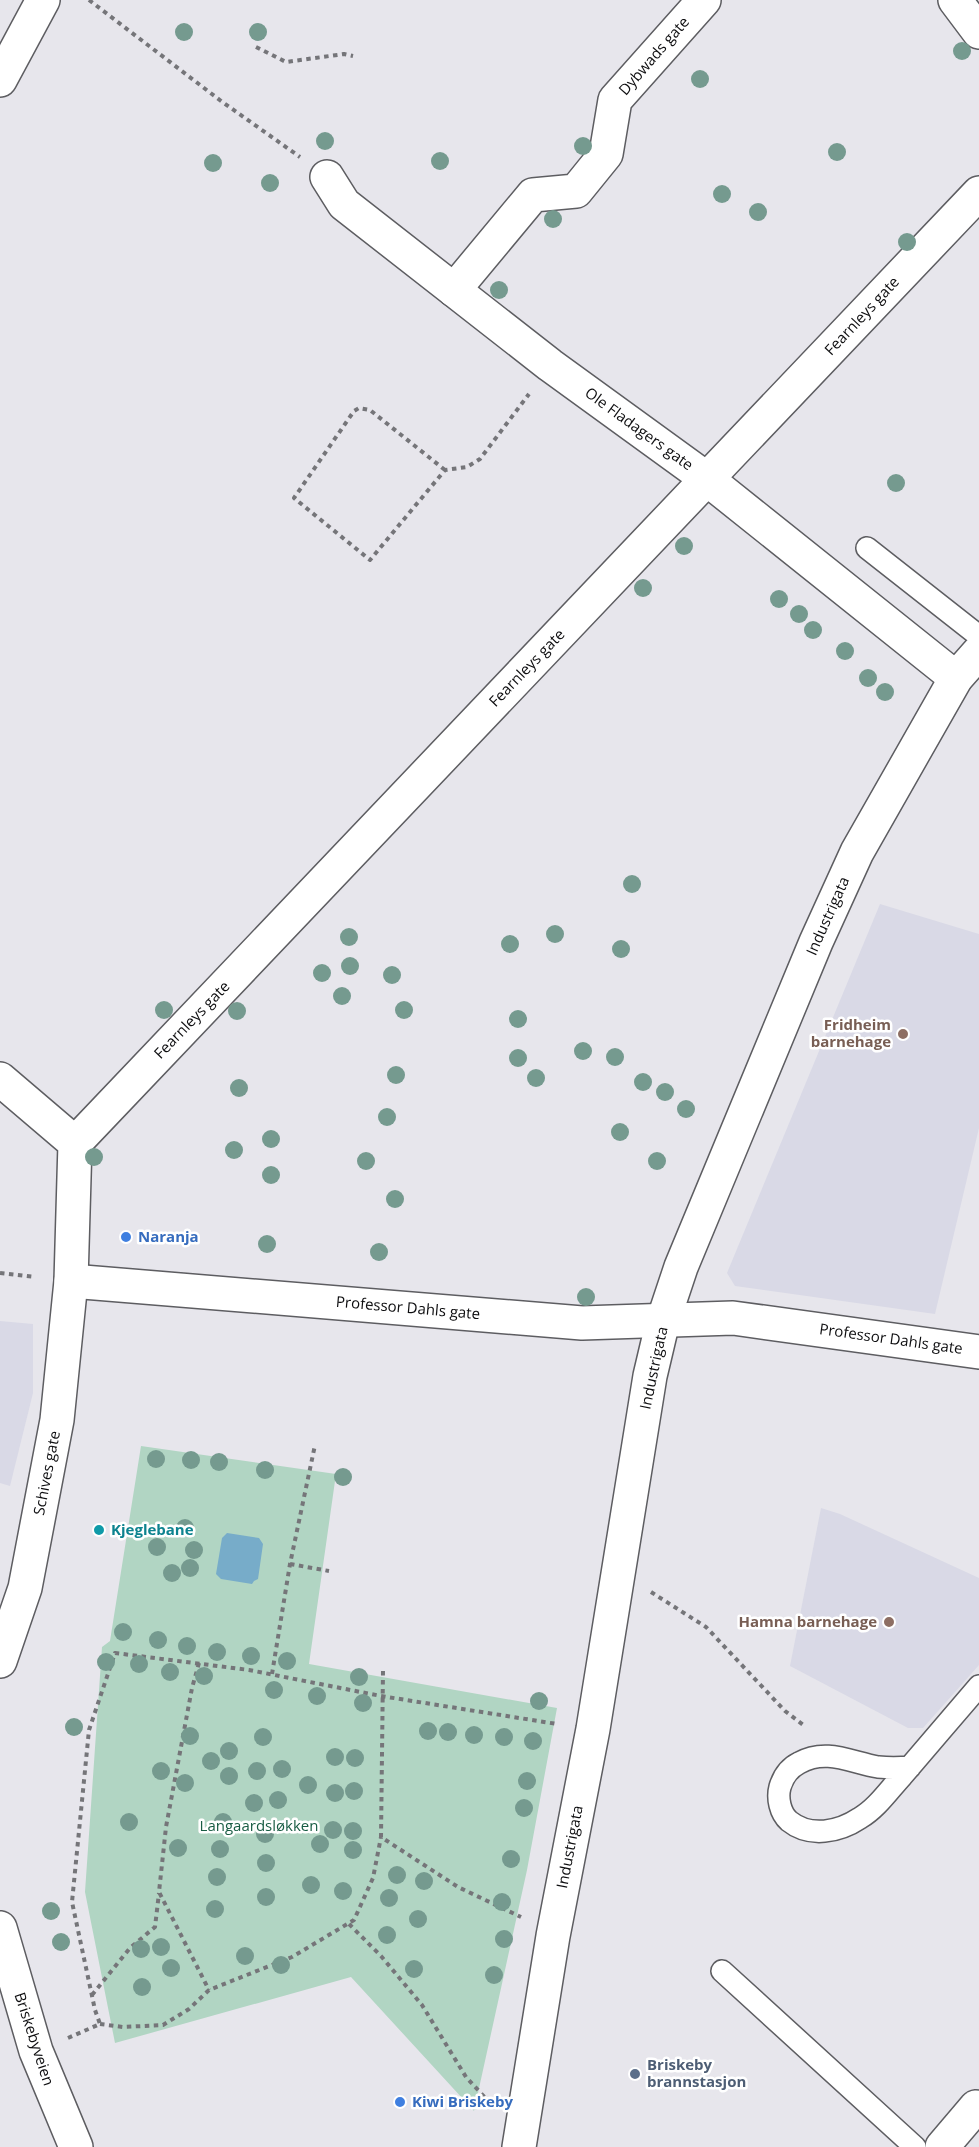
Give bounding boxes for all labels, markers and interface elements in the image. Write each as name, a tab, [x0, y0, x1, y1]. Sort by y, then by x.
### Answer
street label: Dybwads gate	[614, 12, 693, 99]
street label: Fearnleys gate	[820, 272, 903, 359]
street label: Ole Fladagers gate	[581, 382, 698, 474]
street label: Fearnleys gate	[484, 624, 569, 711]
street label: Industrigata	[801, 873, 853, 958]
street label: Fearnleys gate	[149, 976, 234, 1063]
place label: Fridheim barnehage	[811, 1014, 891, 1051]
marker: Fridheim barnehage	[896, 1027, 910, 1041]
place label: Naranja	[138, 1226, 199, 1246]
marker: Naranja	[119, 1230, 133, 1244]
street label: Professor Dahls gate	[335, 1291, 481, 1323]
street label: Professor Dahls gate	[818, 1318, 964, 1358]
street label: Industrigata	[634, 1324, 672, 1411]
street label: Schives gate	[28, 1429, 64, 1517]
place label: Kjeglebane	[111, 1519, 194, 1539]
marker: Kjeglebane	[92, 1523, 106, 1537]
place label: Hamna barnehage	[739, 1611, 877, 1631]
marker: Hamna barnehage	[882, 1615, 896, 1629]
street label: Industrigata	[551, 1804, 587, 1890]
park label: Langaardsløkken	[200, 1815, 318, 1835]
street label: Briskebyveien	[10, 1989, 59, 2088]
place label: Briskeby brannstasjon	[647, 2054, 746, 2091]
marker: Briskeby brannstasjon	[628, 2067, 642, 2081]
place label: Kiwi Briskeby	[412, 2091, 513, 2111]
marker: Kiwi Briskeby	[393, 2095, 407, 2109]

